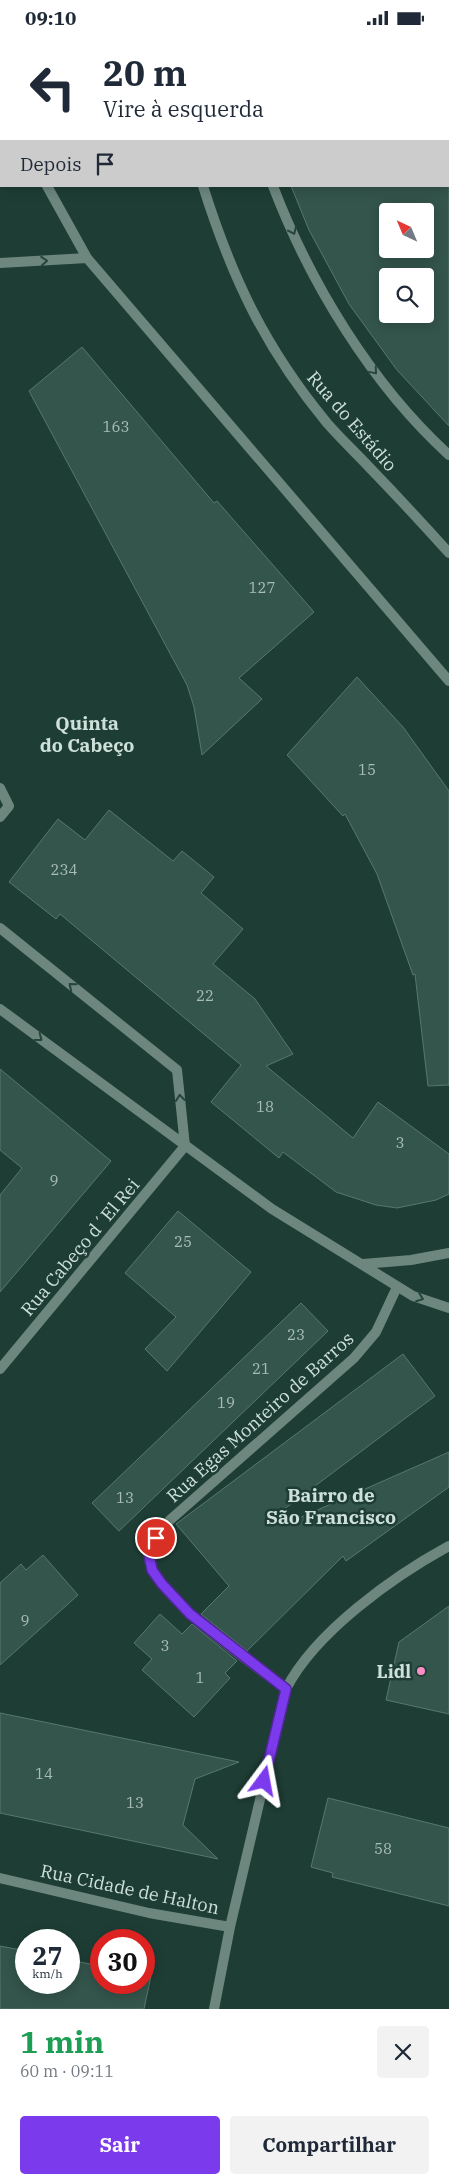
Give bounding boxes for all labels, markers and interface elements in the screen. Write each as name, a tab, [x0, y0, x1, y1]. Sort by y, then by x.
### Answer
text: 09:10	[25, 6, 76, 30]
text: 20 m	[103, 50, 187, 96]
icon: left	[20, 55, 85, 120]
text: Vire à esquerda	[103, 94, 264, 123]
icon: arrive	[91, 150, 119, 178]
text: Depois	[20, 152, 81, 176]
north arrow	[379, 203, 434, 257]
map controls	[379, 203, 434, 323]
one-way arrow	[287, 226, 297, 235]
one-way arrow	[40, 256, 48, 267]
button: search	[379, 268, 434, 323]
one-way arrow	[369, 365, 377, 374]
street label: Rua do Estádio	[302, 366, 402, 476]
house number: 163	[102, 417, 130, 436]
house number: 127	[248, 578, 276, 597]
district label: Quinta do Cabeço	[40, 711, 134, 757]
house number: 15	[358, 760, 376, 779]
house number: 234	[50, 860, 78, 879]
one-way arrow	[69, 983, 78, 991]
house number: 22	[196, 986, 214, 1005]
one-way arrow	[33, 1032, 43, 1041]
one-way arrow	[175, 1094, 186, 1102]
house number: 18	[256, 1097, 274, 1116]
house number: 3	[395, 1133, 405, 1152]
house number: 9	[49, 1171, 59, 1190]
street label: Rua Cabeço d´El Rei	[16, 1173, 144, 1320]
house number: 25	[174, 1232, 192, 1251]
one-way arrow	[415, 1292, 424, 1302]
house number: 23	[287, 1325, 305, 1344]
street label: Rua Egas Monteiro de Barros	[162, 1327, 358, 1507]
house number: 21	[252, 1359, 270, 1378]
house number: 19	[217, 1393, 235, 1412]
district label: Bairro de São Francisco	[266, 1483, 396, 1529]
house number: 13	[116, 1488, 134, 1507]
pin	[135, 1517, 177, 1559]
icon: arrive	[142, 1524, 170, 1552]
house number: 9	[20, 1611, 30, 1630]
house number: 3	[160, 1636, 170, 1655]
place label: Lidl	[377, 1660, 411, 1683]
marker: Lidl	[415, 1665, 427, 1677]
house number: 1	[195, 1668, 205, 1687]
position arrow	[237, 1754, 289, 1806]
house number: 14	[35, 1764, 53, 1783]
house number: 13	[126, 1793, 144, 1812]
house number: 58	[374, 1839, 392, 1858]
street label: Rua Cidade de Halton	[38, 1859, 222, 1919]
speed limit sign: 30	[90, 1929, 155, 1994]
text: 27	[32, 1939, 63, 1972]
text: km/h	[32, 1966, 63, 1981]
text: 1 min	[20, 2022, 104, 2061]
button: close	[377, 2026, 429, 2078]
text: 60 m · 09:11	[20, 2061, 114, 2081]
button: Sair	[20, 2116, 220, 2174]
button: Compartilhar	[230, 2116, 429, 2174]

